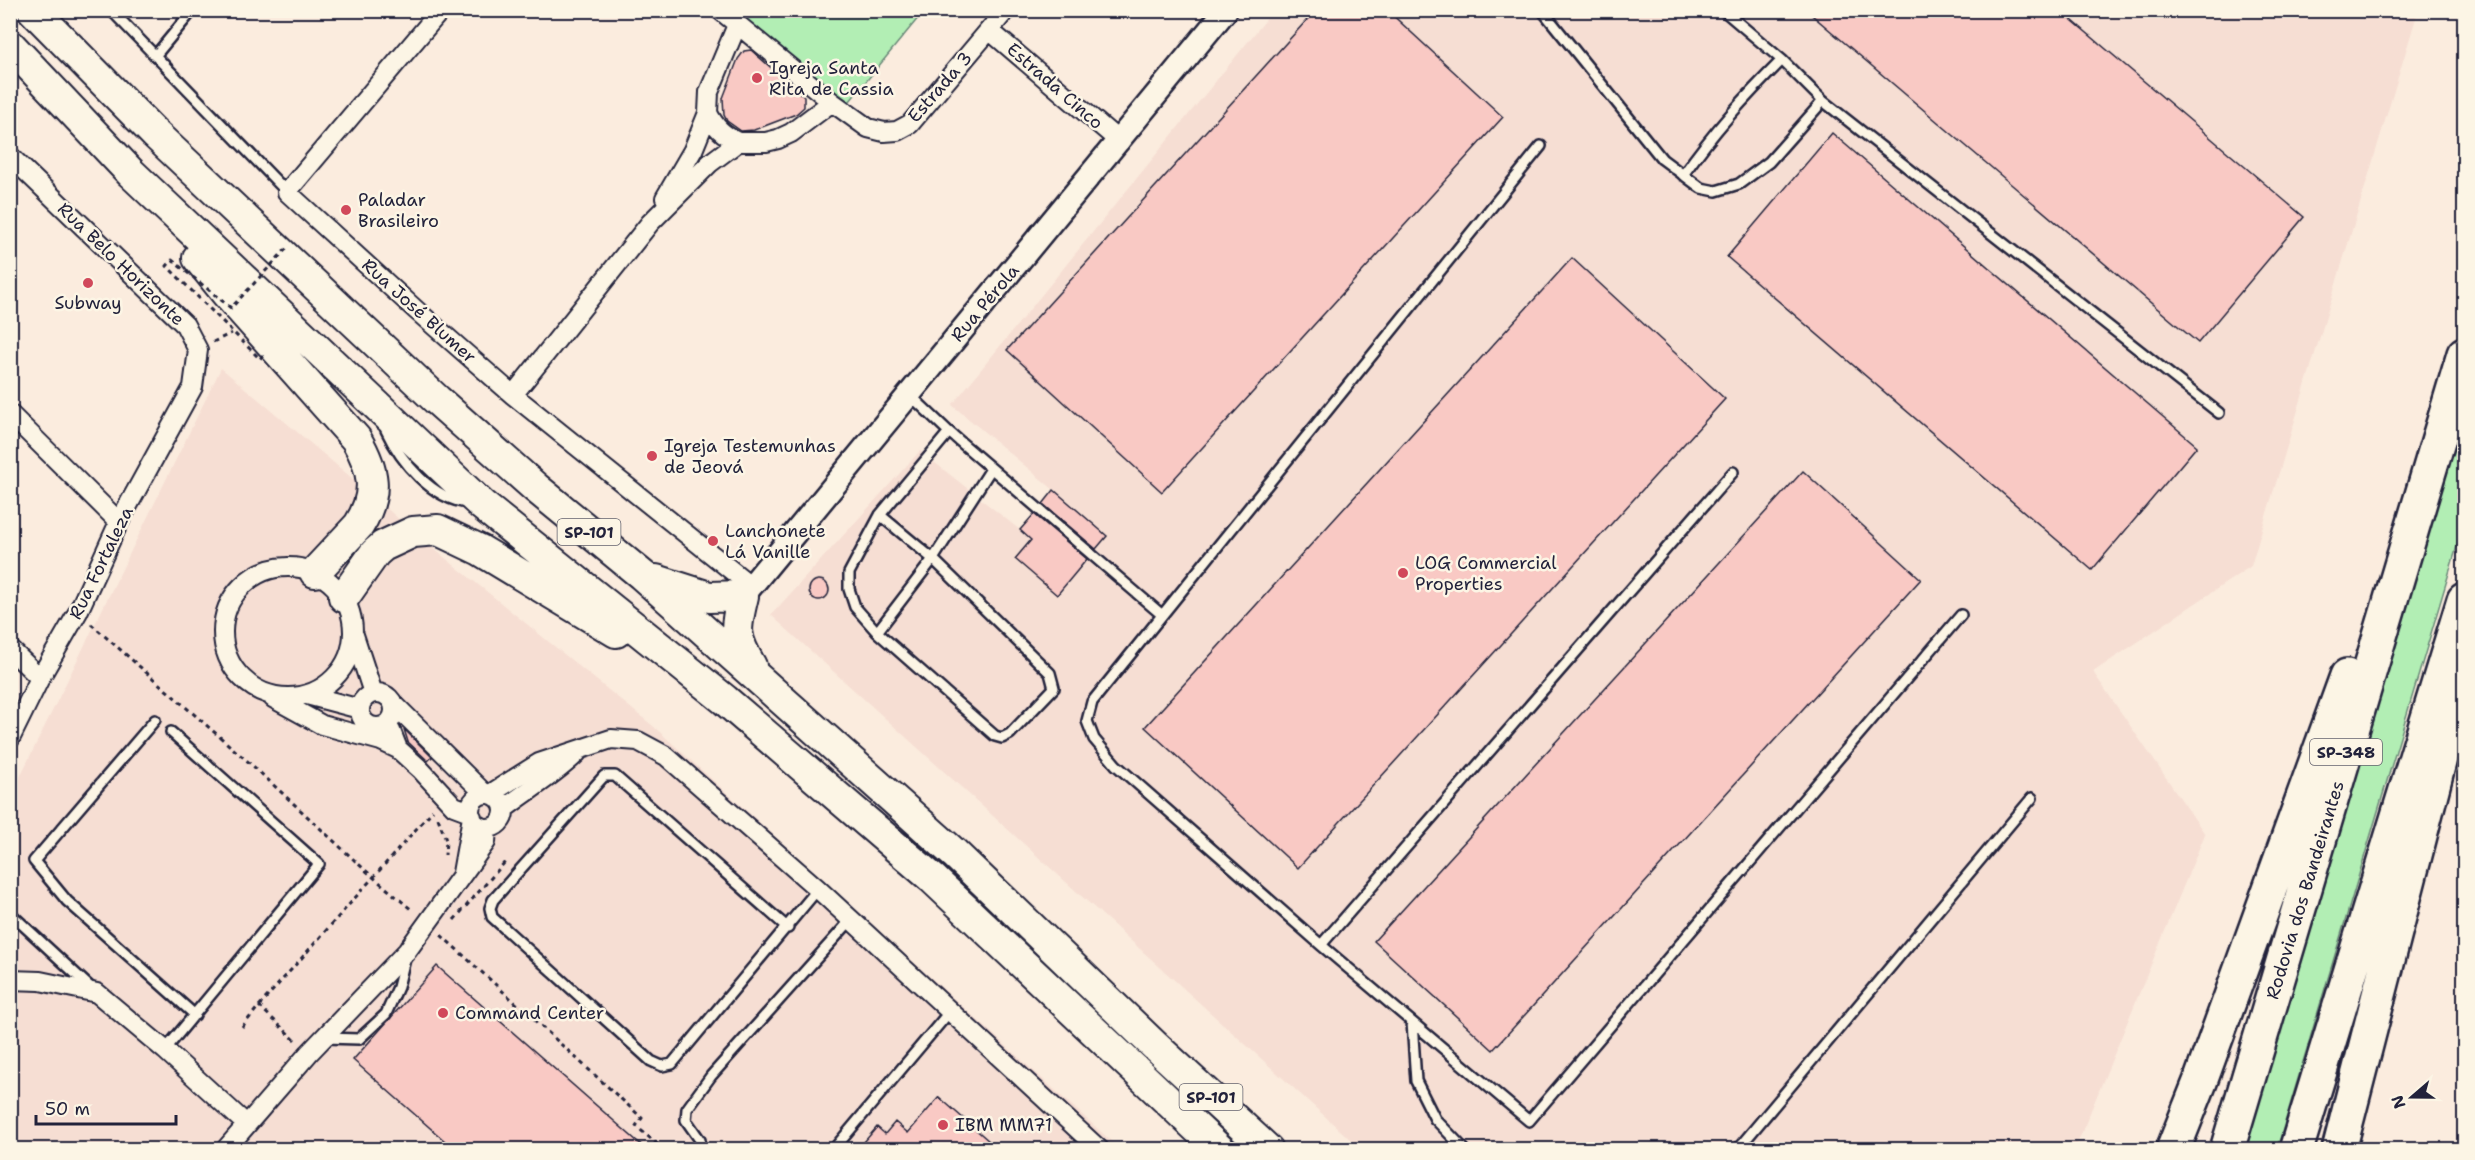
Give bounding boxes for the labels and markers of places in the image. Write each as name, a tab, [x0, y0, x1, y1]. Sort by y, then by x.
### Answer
place label: Igreja Santa Rita de Cassia	[769, 56, 894, 101]
marker: Igreja Santa Rita de Cassia	[750, 71, 764, 85]
place label: Paladar Brasileiro	[358, 188, 439, 233]
marker: Paladar Brasileiro	[339, 203, 353, 217]
marker: Subway	[81, 276, 95, 290]
place label: Subway	[54, 291, 122, 315]
place label: Igreja Testemunhas de Jeová	[664, 434, 836, 479]
marker: Igreja Testemunhas de Jeová	[645, 449, 659, 463]
place label: Lanchonete Lá Vanille	[725, 519, 826, 564]
marker: Lanchonete Lá Vanille	[706, 534, 720, 548]
place label: LOG Commercial Properties	[1415, 551, 1557, 596]
marker: LOG Commercial Properties	[1396, 566, 1410, 580]
place label: Command Center	[455, 1001, 604, 1025]
marker: Command Center	[436, 1006, 450, 1020]
place label: IBM MM71	[955, 1113, 1052, 1137]
marker: IBM MM71	[936, 1118, 950, 1132]

